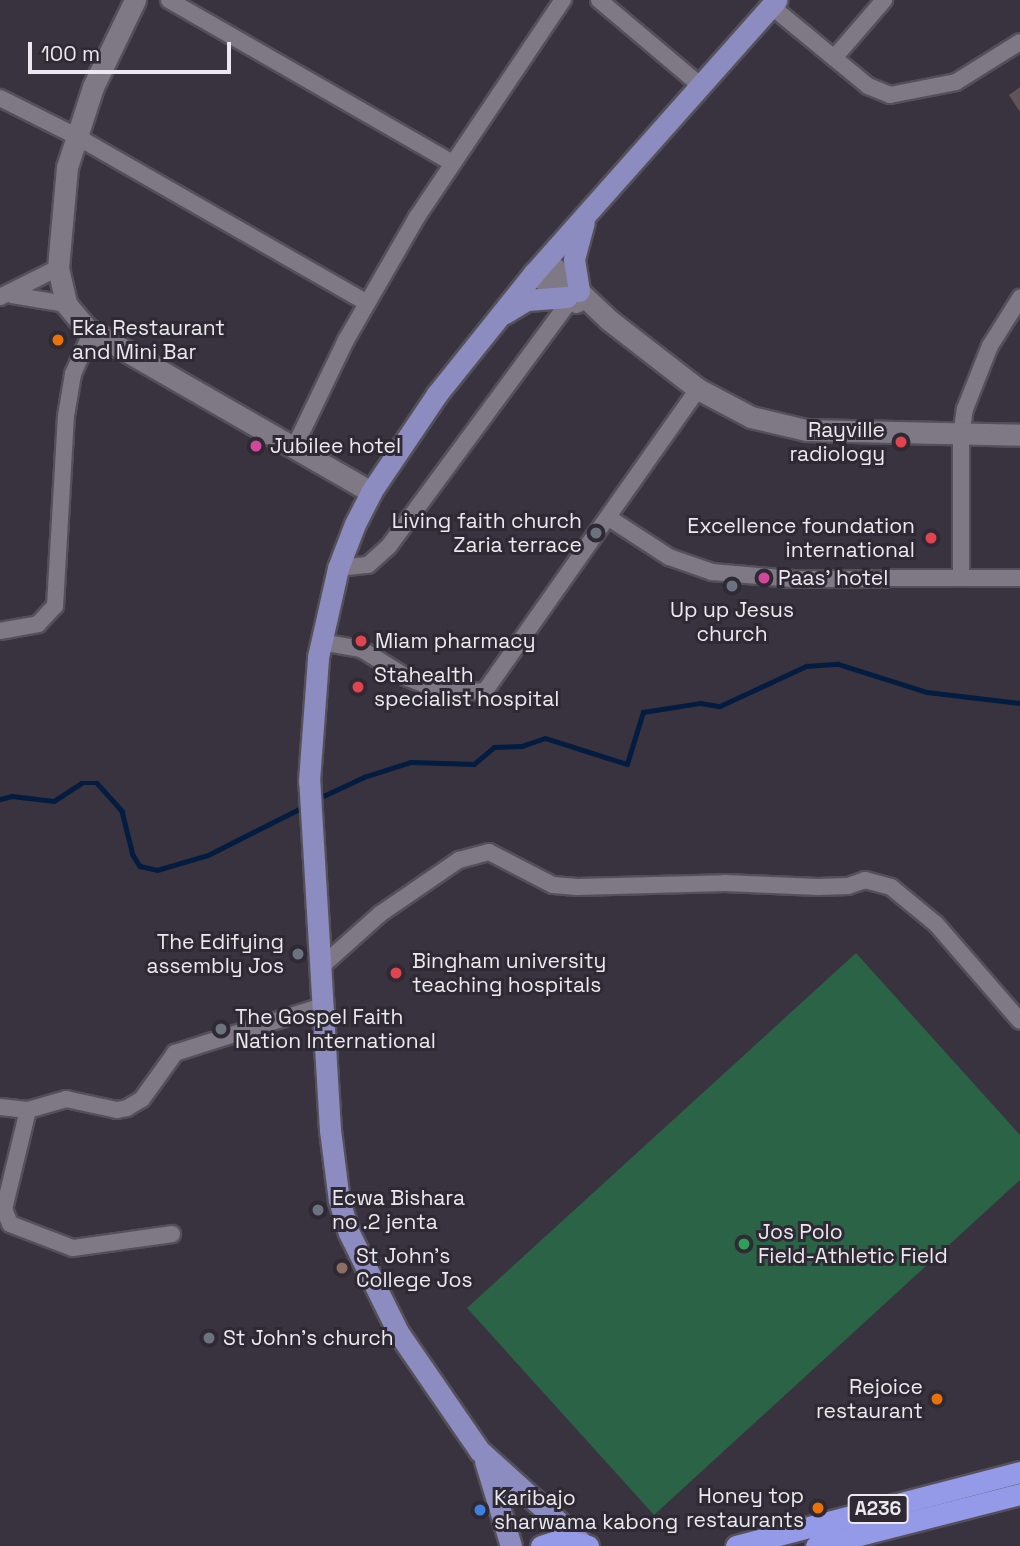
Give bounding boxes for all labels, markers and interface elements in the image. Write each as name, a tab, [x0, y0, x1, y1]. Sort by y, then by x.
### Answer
scale bar	[32, 28, 234, 72]
text: 100 m	[41, 40, 100, 67]
place label: Eka Restaurant and Mini Bar	[72, 315, 225, 365]
marker: Eka Restaurant and Mini Bar	[50, 332, 66, 348]
place label: Rayville radiology	[790, 417, 885, 467]
marker: Rayville radiology	[891, 432, 911, 452]
place label: Jubilee hotel	[270, 433, 401, 459]
marker: Jubilee hotel	[248, 438, 264, 454]
place label: Living faith church Zaria terrace	[392, 508, 582, 558]
place label: Excellence foundation international	[687, 513, 915, 563]
marker: Living faith church Zaria terrace	[588, 525, 604, 541]
marker: Excellence foundation international	[921, 528, 941, 548]
place label: Paas' hotel	[778, 565, 888, 591]
marker: Paas' hotel	[756, 570, 772, 586]
marker: Up up Jesus church	[724, 578, 740, 594]
place label: Up up Jesus church	[670, 597, 794, 647]
place label: Miam pharmacy	[375, 628, 535, 654]
marker: Miam pharmacy	[353, 633, 369, 649]
place label: Stahealth specialist hospital	[374, 662, 559, 712]
marker: Stahealth specialist hospital	[348, 677, 368, 697]
place label: The Edifying assembly Jos	[147, 929, 284, 979]
marker: The Edifying assembly Jos	[290, 946, 306, 962]
place label: Bingham university teaching hospitals	[412, 948, 606, 998]
marker: Bingham university teaching hospitals	[386, 963, 406, 983]
place label: The Gospel Faith Nation International	[235, 1004, 436, 1054]
marker: The Gospel Faith Nation International	[213, 1021, 229, 1037]
place label: Ecwa Bishara no .2 jenta	[332, 1185, 465, 1235]
marker: Ecwa Bishara no .2 jenta	[310, 1202, 326, 1218]
place label: Jos Polo Field-Athletic Field	[758, 1219, 948, 1269]
marker: Jos Polo Field-Athletic Field	[736, 1236, 752, 1252]
place label: St John's College Jos	[356, 1243, 472, 1293]
marker: St John's College Jos	[334, 1260, 350, 1276]
place label: St John's church	[223, 1325, 394, 1351]
marker: St John's church	[201, 1330, 217, 1346]
place label: Rejoice restaurant	[816, 1374, 923, 1424]
marker: Rejoice restaurant	[929, 1391, 945, 1407]
place label: Honey top restaurants	[686, 1483, 804, 1533]
place label: Karibajo sharwama kabong	[494, 1485, 678, 1535]
road number: A236	[846, 1494, 910, 1525]
marker: Honey top restaurants	[810, 1500, 826, 1516]
marker: Karibajo sharwama kabong	[472, 1502, 488, 1518]

